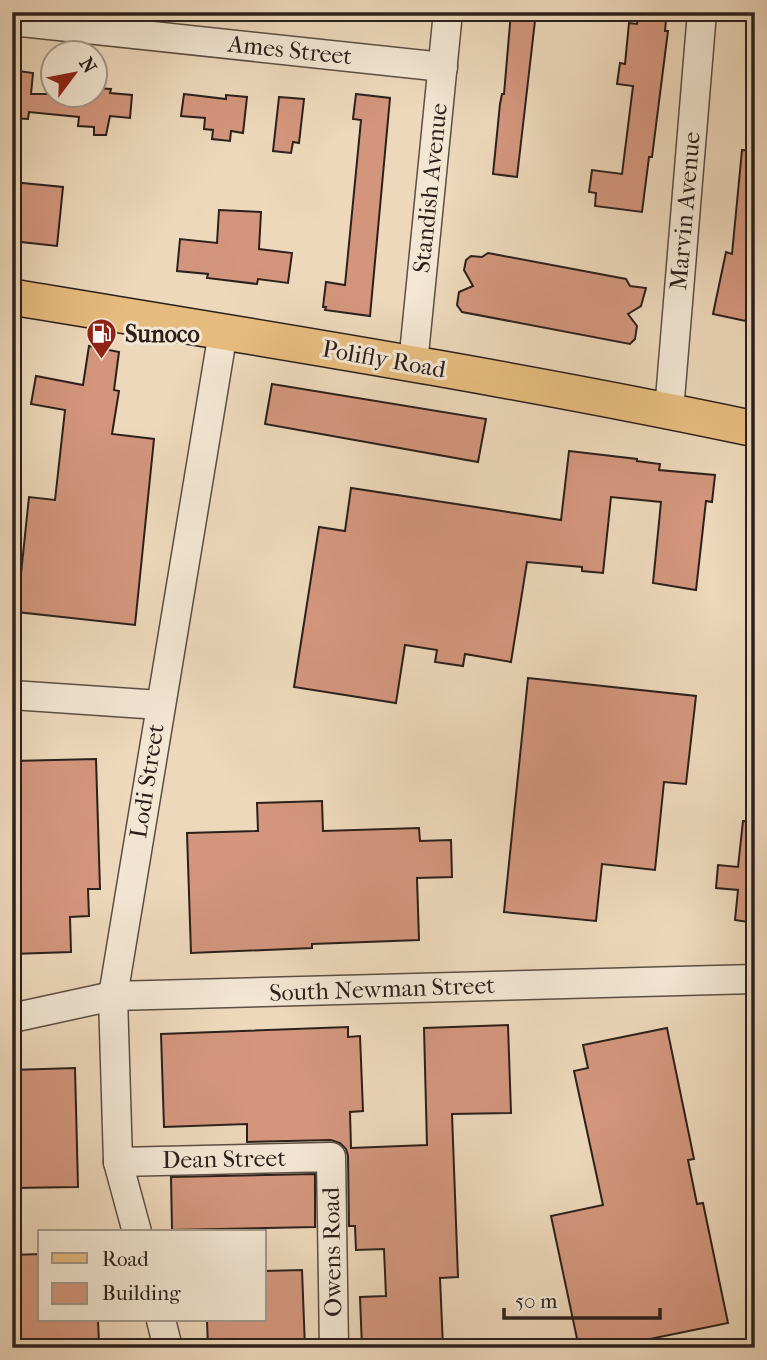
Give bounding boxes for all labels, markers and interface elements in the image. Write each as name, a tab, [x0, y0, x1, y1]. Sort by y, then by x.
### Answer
street label: Ames Street	[226, 29, 354, 70]
north arrow	[38, 38, 108, 108]
text: N	[74, 54, 101, 78]
street label: Standish Avenue	[407, 101, 453, 274]
street label: Marvin Avenue	[664, 130, 706, 291]
fuel station icon: Sunoco	[85, 317, 119, 361]
place label: Sunoco	[125, 320, 200, 348]
street label: Polifly Road	[320, 334, 449, 384]
street label: Lodi Street	[124, 721, 170, 840]
street label: South Newman Street	[269, 971, 496, 1007]
street label: Dean Street	[162, 1144, 287, 1174]
street label: Owens Road	[317, 1186, 347, 1317]
legend	[38, 1230, 266, 1322]
text: Road	[102, 1247, 149, 1271]
scale bar	[504, 1276, 660, 1320]
text: Building	[102, 1281, 181, 1305]
text: 50 m	[515, 1289, 558, 1313]

